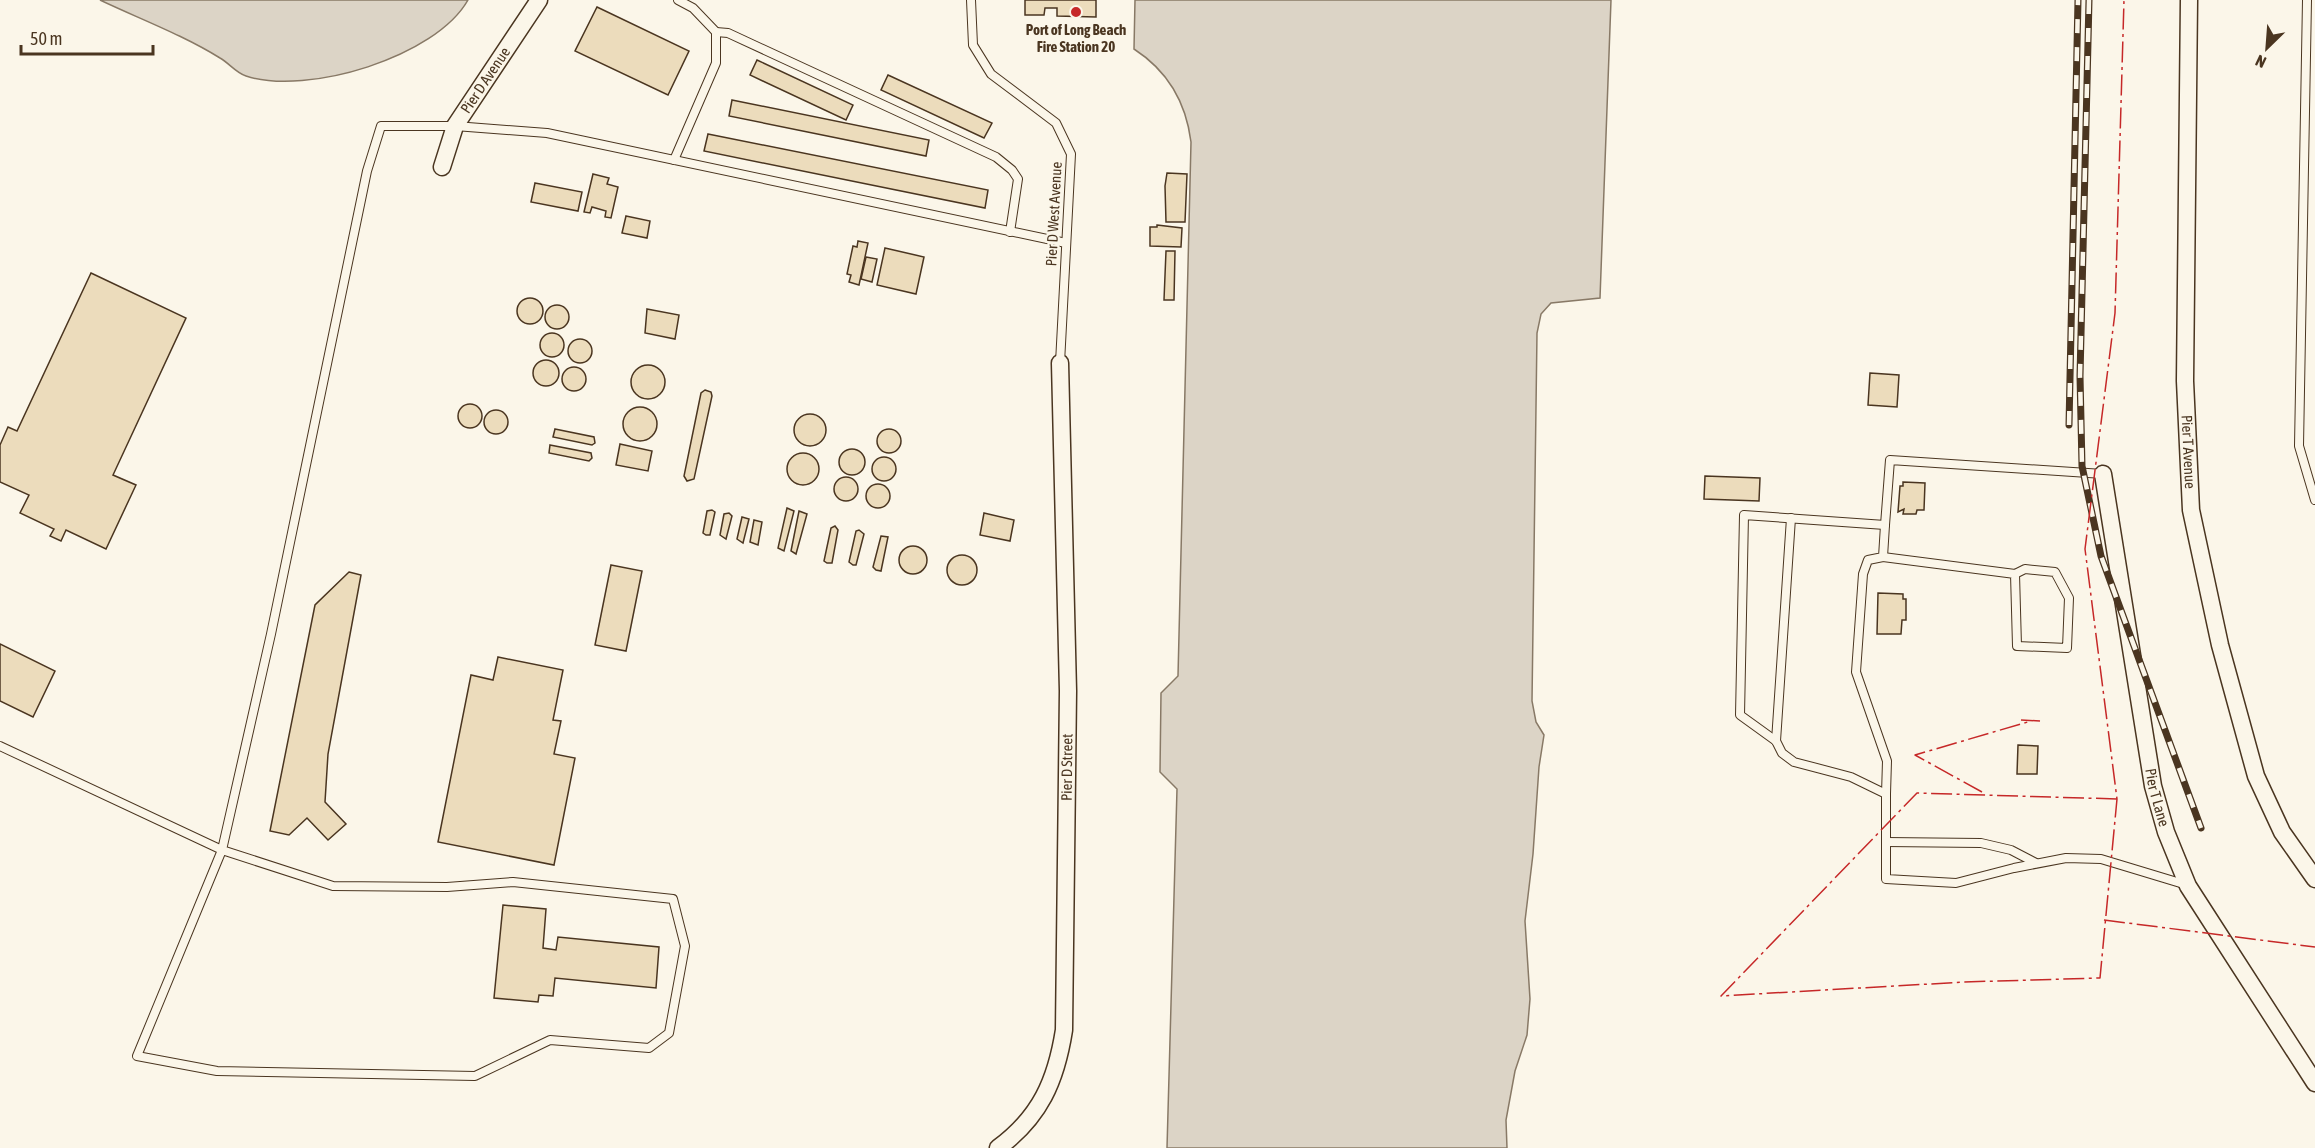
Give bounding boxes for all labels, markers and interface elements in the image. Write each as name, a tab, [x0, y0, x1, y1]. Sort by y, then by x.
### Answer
marker: Port of Long Beach Fire Station 20	[1069, 5, 1083, 19]
scale bar	[21, 18, 153, 56]
north arrow	[2237, 18, 2297, 78]
place label: Port of Long Beach Fire Station 20	[1026, 21, 1126, 55]
text: 50 m	[30, 28, 62, 49]
street label: Pier D Avenue	[457, 44, 513, 116]
text: N	[2253, 51, 2269, 72]
street label: Pier D West Avenue	[1042, 161, 1065, 267]
street label: Pier T Avenue	[2179, 415, 2199, 489]
street label: Pier D Street	[1058, 734, 1075, 801]
street label: Pier T Lane	[2142, 767, 2173, 828]

